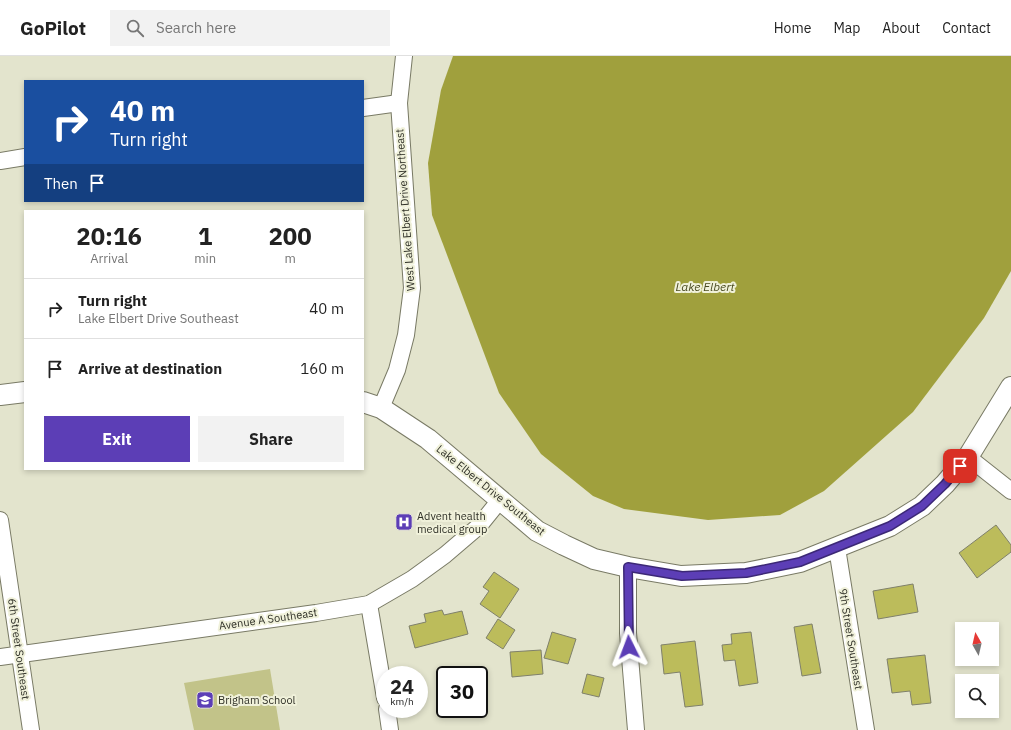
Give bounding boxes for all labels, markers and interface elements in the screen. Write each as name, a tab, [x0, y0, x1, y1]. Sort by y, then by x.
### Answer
search box	[110, 10, 390, 46]
text: GoPilot	[20, 16, 86, 40]
icon: search	[124, 17, 146, 39]
text: Search here	[156, 18, 236, 37]
text: Home	[774, 19, 811, 37]
text: Map	[833, 19, 860, 37]
text: About	[882, 19, 920, 37]
text: Contact	[942, 19, 991, 37]
text: 40 m	[110, 92, 175, 129]
icon: right	[44, 96, 96, 148]
text: Turn right	[110, 128, 188, 151]
street label: West Lake Elbert Drive Northeast	[392, 128, 418, 292]
icon: arrive	[86, 172, 108, 194]
text: Then	[44, 174, 78, 193]
text: 20:16	[76, 220, 142, 252]
text: 1	[198, 220, 212, 252]
text: 200	[268, 220, 312, 252]
text: Arrival	[90, 250, 128, 267]
text: min	[194, 250, 216, 267]
text: m	[284, 250, 296, 267]
water label: Lake Elbert	[676, 279, 736, 294]
text: Turn right	[78, 291, 147, 310]
icon: right	[44, 298, 66, 320]
text: 40 m	[309, 299, 344, 318]
text: Lake Elbert Drive Southeast	[78, 310, 239, 327]
icon: arrive	[44, 358, 66, 380]
text: Arrive at destination	[78, 359, 222, 378]
text: 160 m	[300, 359, 344, 378]
button: Exit	[44, 416, 190, 462]
button: Share	[198, 416, 344, 462]
street label: Lake Elbert Drive Southeast	[434, 442, 548, 538]
pin	[943, 449, 977, 483]
icon: arrive	[949, 455, 971, 477]
place label: Advent health medical group	[417, 509, 487, 536]
hospital icon: Advent health medical group	[394, 512, 414, 532]
street label: 9th Street Southeast	[836, 588, 866, 691]
street label: 6th Street Southeast	[5, 597, 33, 701]
street label: Avenue A Southeast	[218, 605, 318, 633]
north arrow	[955, 622, 999, 666]
map controls	[955, 622, 999, 718]
position arrow	[608, 626, 650, 668]
speed limit sign: 30	[436, 666, 488, 718]
text: 24	[390, 673, 414, 700]
button: search	[955, 674, 999, 718]
school or university icon: Brigham School	[195, 690, 215, 710]
place label: Brigham School	[218, 693, 296, 707]
text: km/h	[390, 695, 414, 708]

